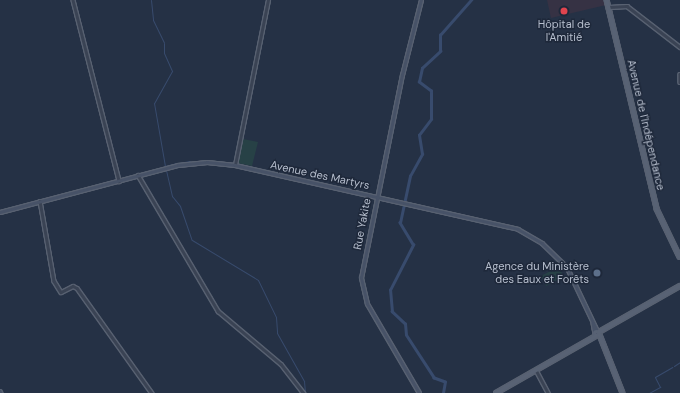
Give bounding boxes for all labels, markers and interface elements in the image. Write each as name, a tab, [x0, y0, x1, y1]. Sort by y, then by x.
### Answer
marker: Hôpital de l'Amitié	[558, 5, 570, 17]
place label: Hôpital de l'Amitié	[538, 18, 590, 44]
street label: Avenue de l'Indépendance	[625, 58, 667, 192]
street label: Avenue des Martyrs	[269, 158, 371, 192]
street label: Rue Yakite	[351, 197, 373, 251]
place label: Agence du Ministère des Eaux et Forêts	[485, 260, 589, 286]
marker: Agence du Ministère des Eaux et Forêts	[592, 268, 602, 278]

